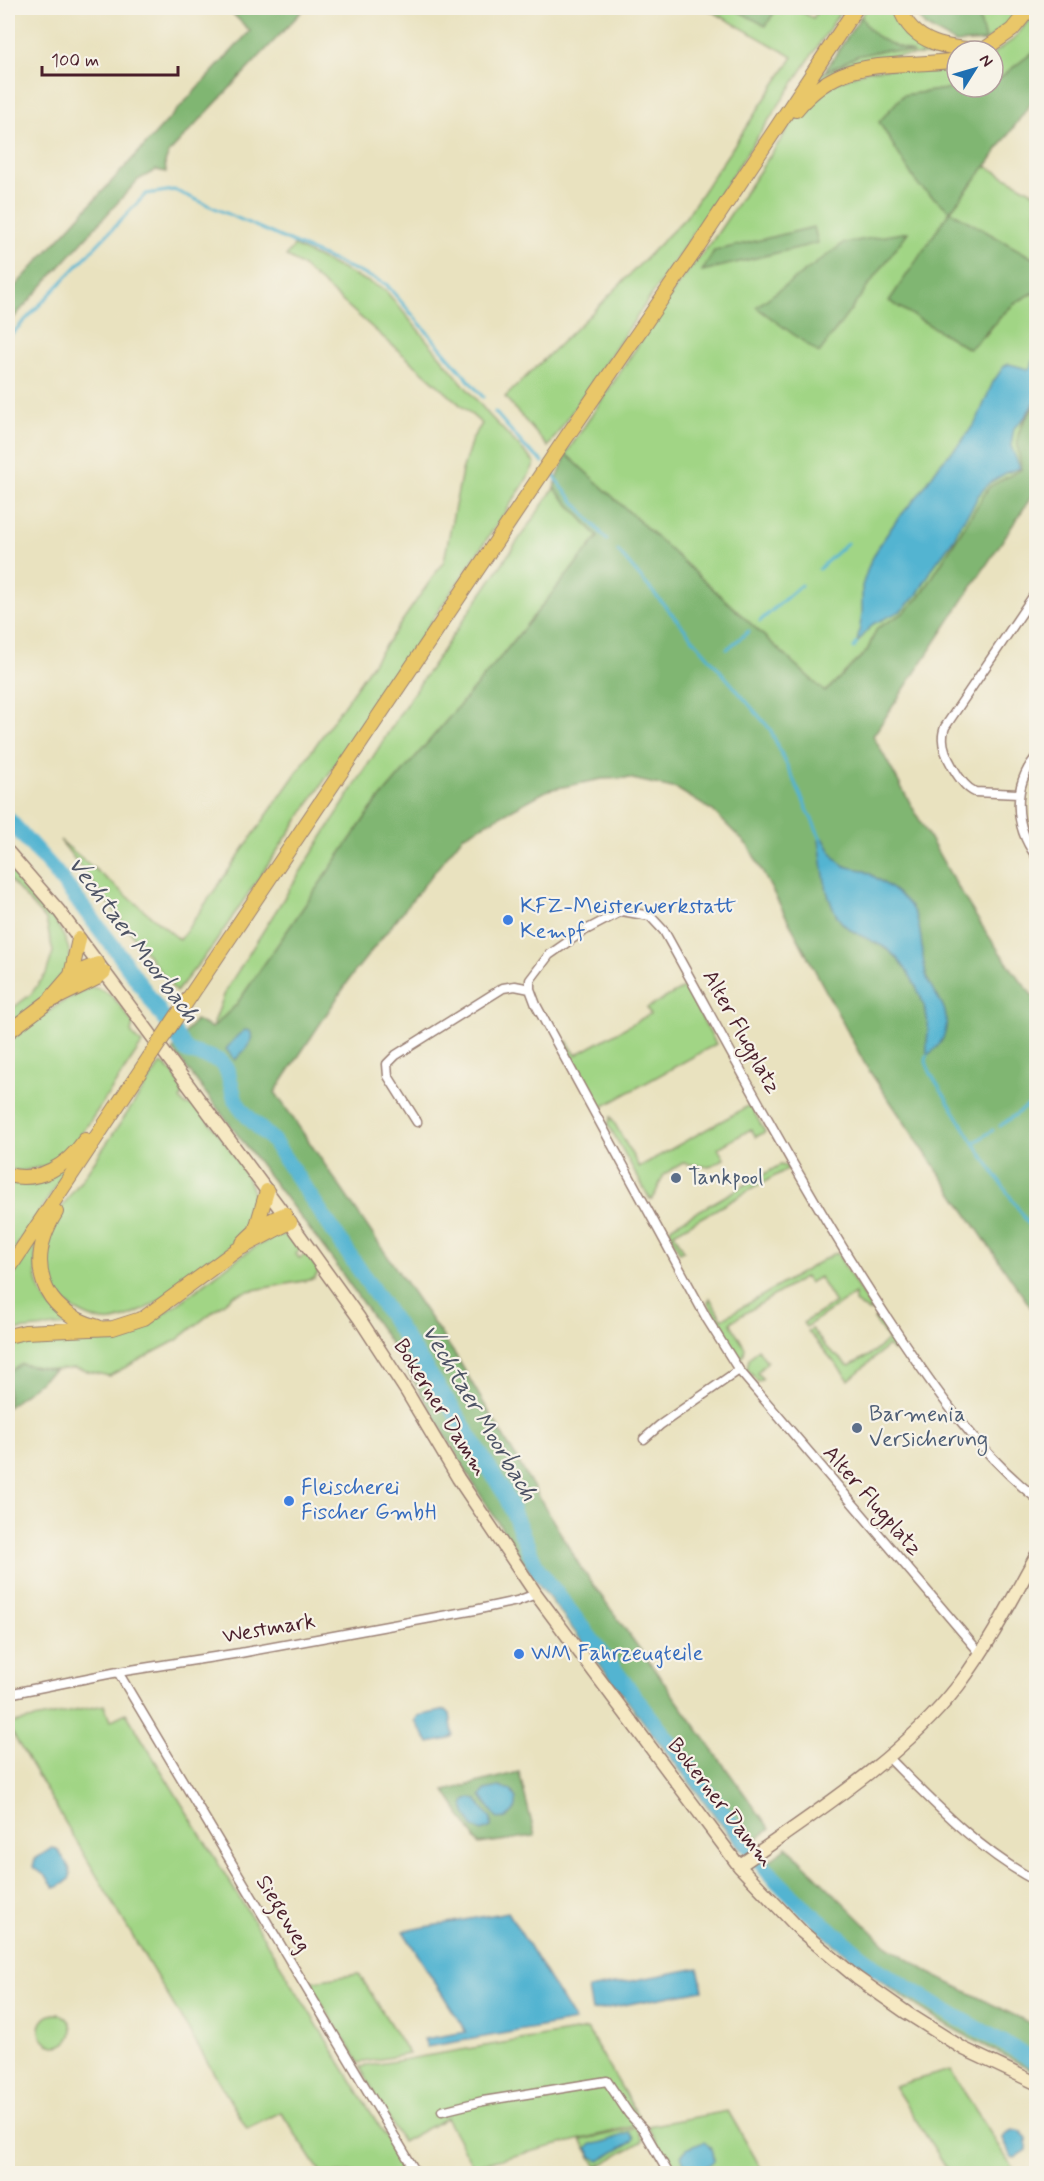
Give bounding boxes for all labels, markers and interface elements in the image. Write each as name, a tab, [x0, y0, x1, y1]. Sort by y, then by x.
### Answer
scale bar	[42, 39, 178, 77]
north arrow	[945, 39, 1005, 99]
text: 100 m	[51, 49, 99, 73]
text: N	[974, 50, 997, 71]
water label: Vechtaer Moorbach	[60, 851, 206, 1029]
place label: KFZ-Meisterwerkstatt Kempf	[520, 893, 737, 946]
marker: KFZ-Meisterwerkstatt Kempf	[501, 913, 515, 927]
street label: Alter Flugplatz	[693, 965, 787, 1101]
place label: Tankpool	[688, 1164, 763, 1192]
marker: Tankpool	[669, 1171, 683, 1185]
water label: Vechtaer Moorbach	[414, 1319, 544, 1507]
street label: Bokerner Damm	[386, 1334, 494, 1482]
place label: Barmenia Versicherung	[869, 1401, 988, 1457]
marker: Barmenia Versicherung	[850, 1421, 864, 1435]
street label: Alter Flugplatz	[814, 1440, 928, 1564]
place label: Fleischerei Fischer GmbH	[301, 1474, 436, 1527]
marker: Fleischerei Fischer GmbH	[282, 1494, 296, 1508]
street label: Westmark	[220, 1607, 318, 1651]
place label: WM Fahrzeugteile	[531, 1640, 704, 1669]
marker: WM Fahrzeugteile	[512, 1647, 526, 1661]
street label: Bokerner Damm	[661, 1732, 779, 1874]
street label: Siegeweg	[246, 1870, 317, 1959]

